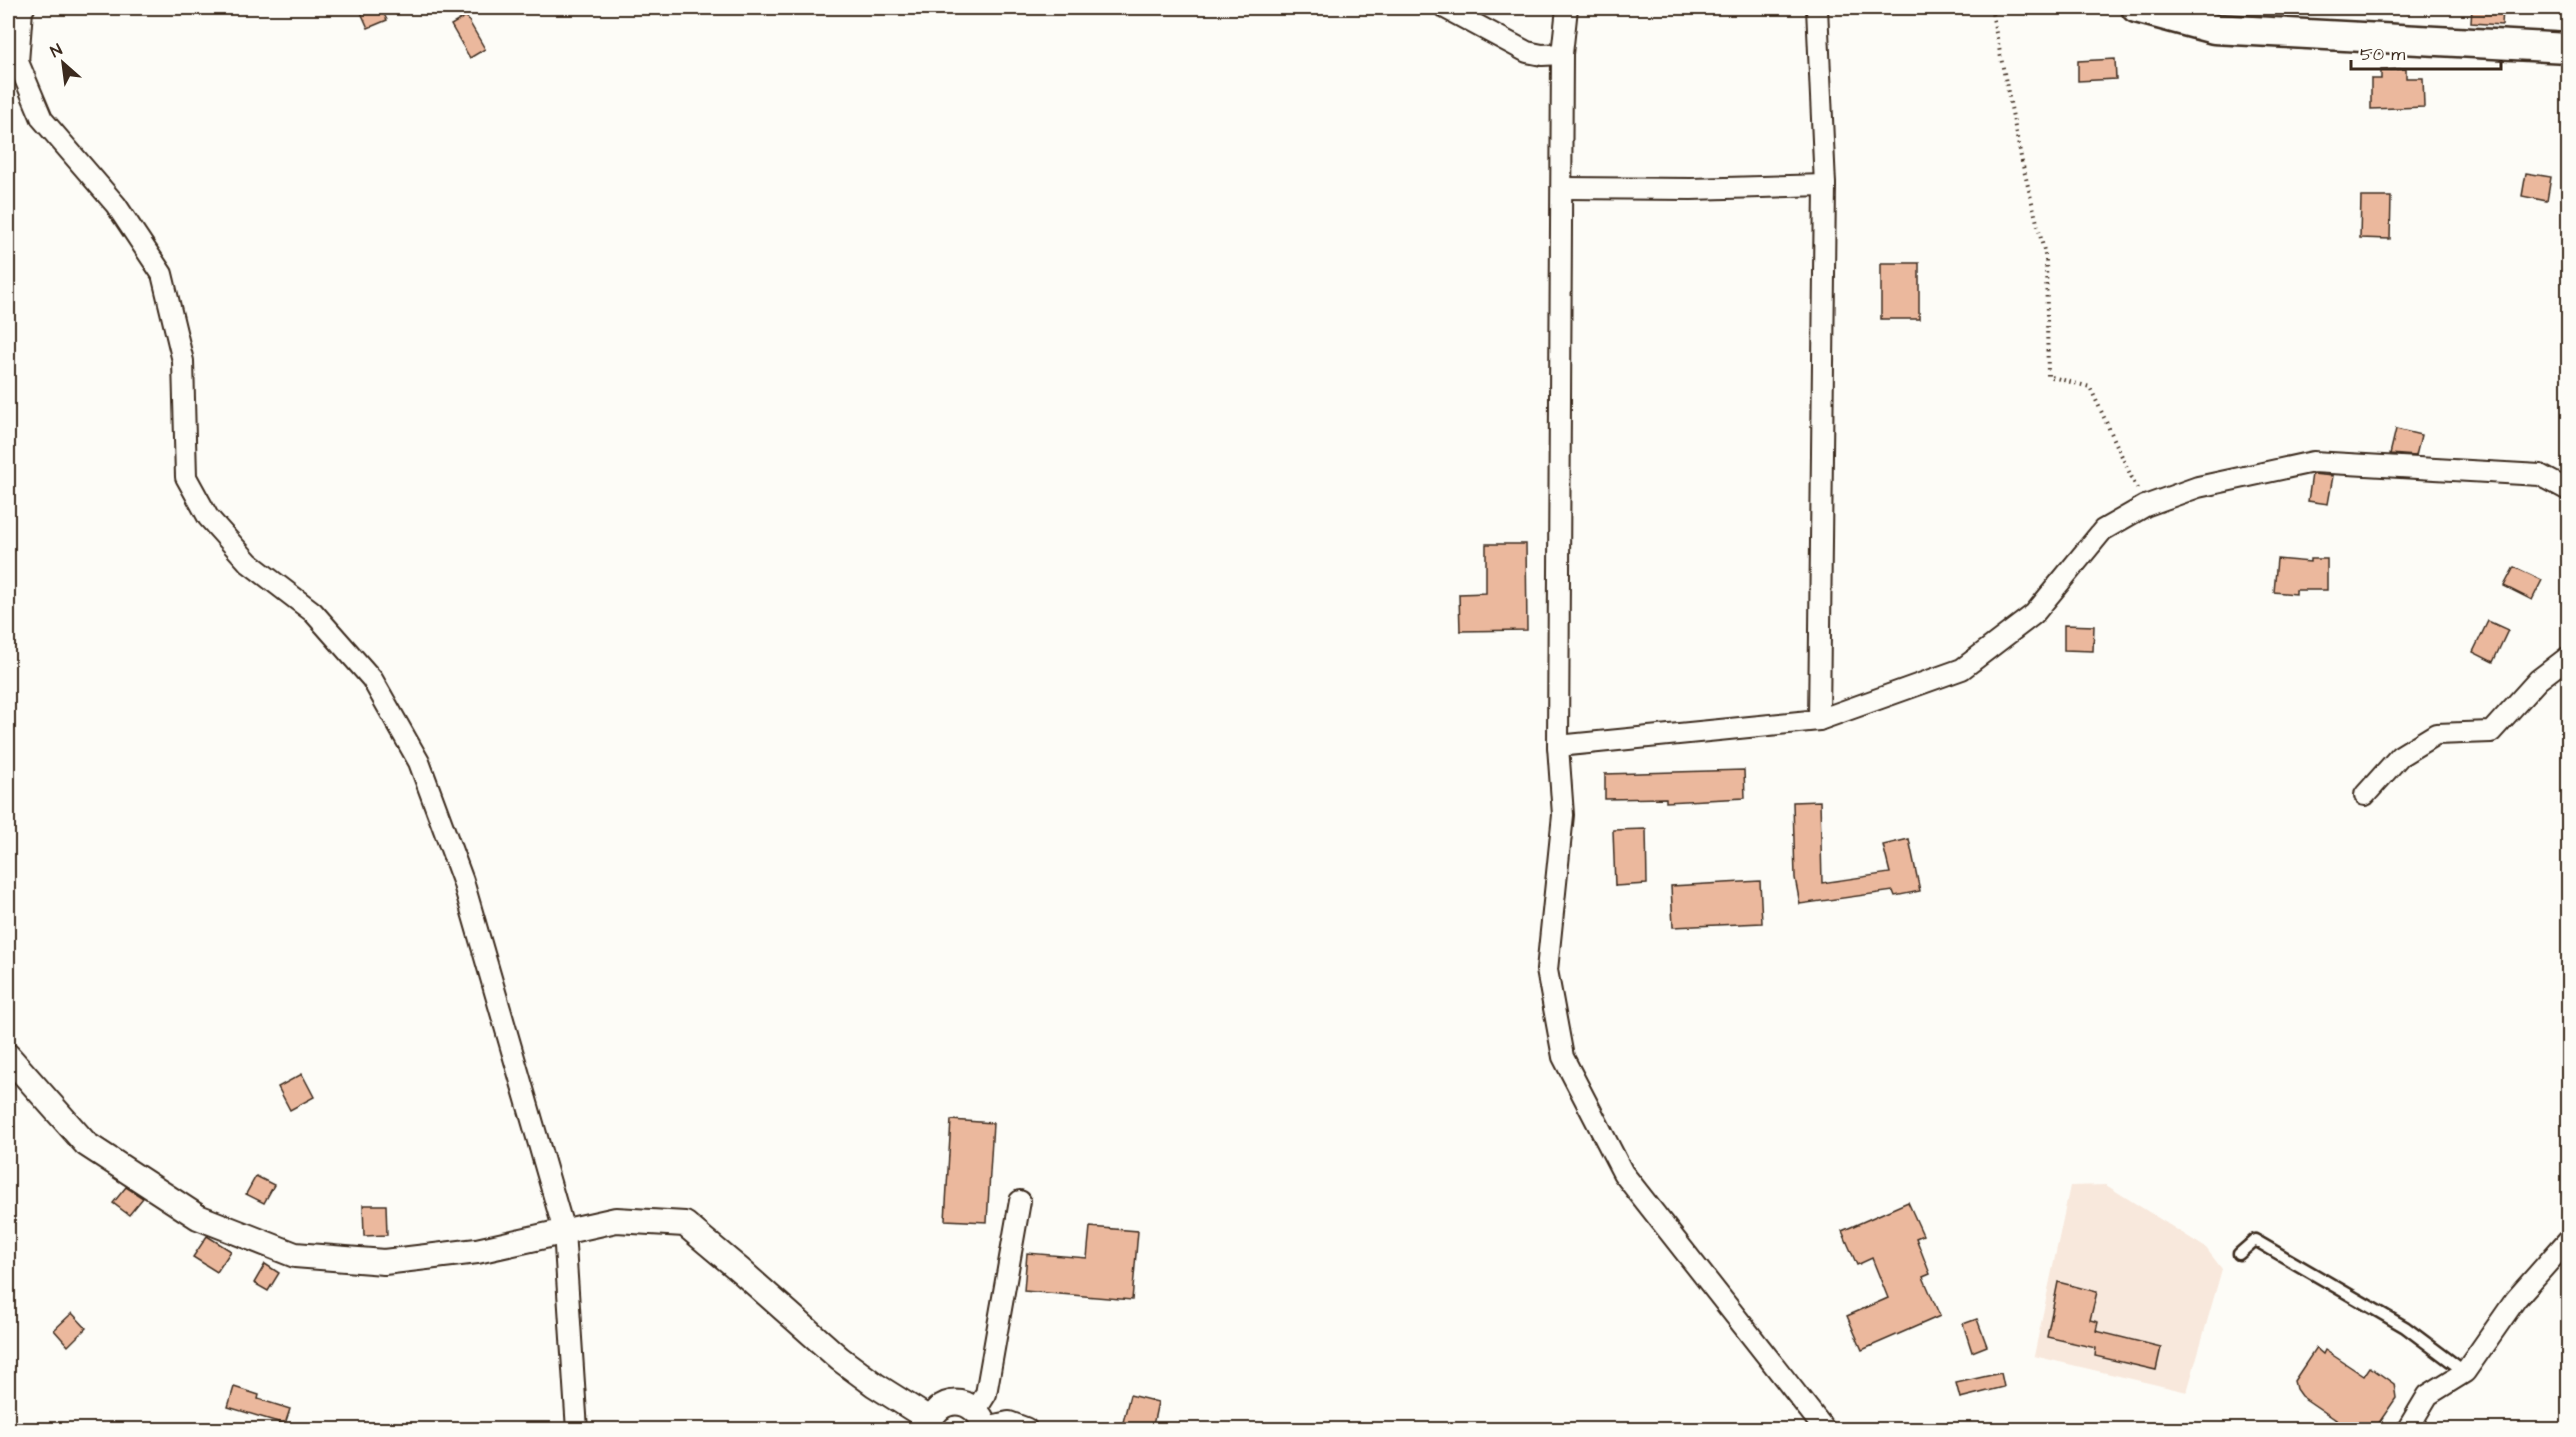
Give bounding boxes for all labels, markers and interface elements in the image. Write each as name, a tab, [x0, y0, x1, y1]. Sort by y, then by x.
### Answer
north arrow	[33, 33, 93, 93]
scale bar	[2351, 33, 2501, 71]
text: N	[47, 39, 66, 63]
text: 50 m	[2360, 42, 2405, 67]

